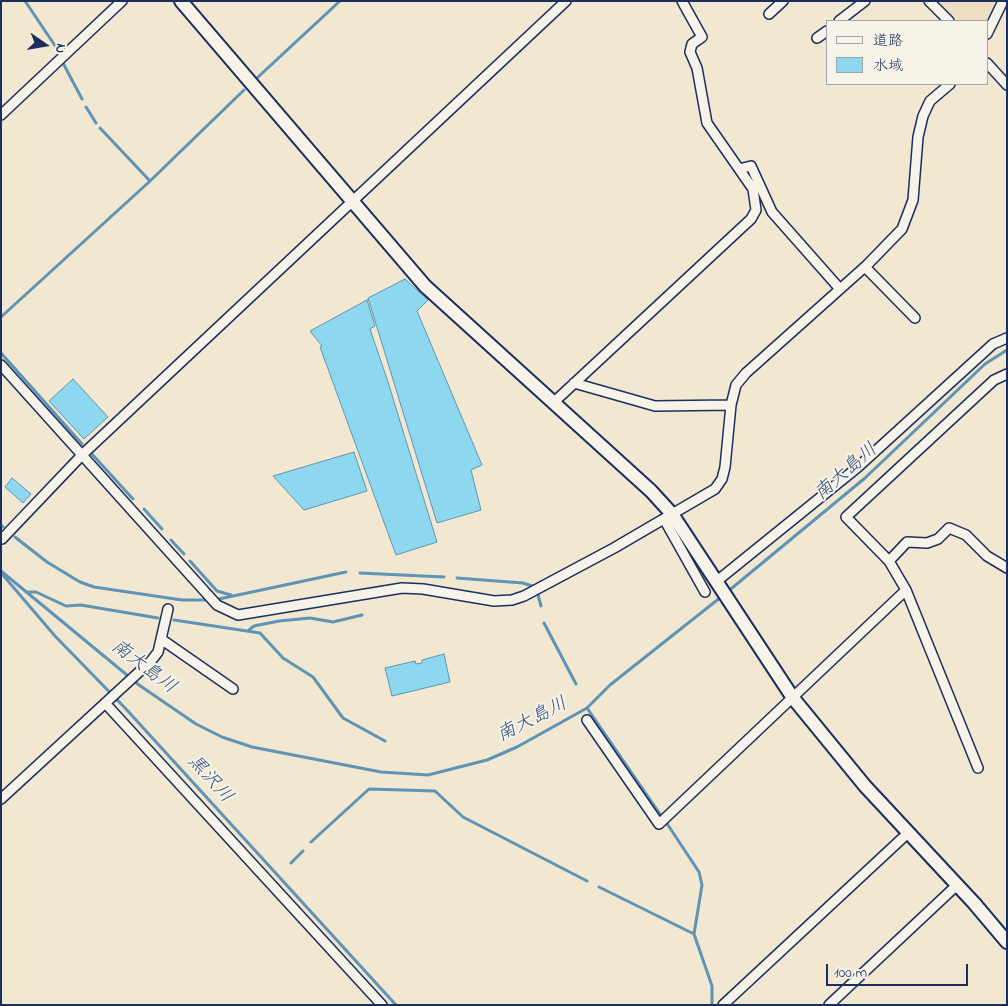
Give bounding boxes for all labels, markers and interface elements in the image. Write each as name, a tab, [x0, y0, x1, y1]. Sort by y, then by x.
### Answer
north arrow	[20, 20, 70, 70]
legend	[826, 20, 988, 85]
text: 道路	[873, 30, 903, 52]
text: N	[49, 42, 71, 55]
text: 水域	[873, 55, 903, 77]
water label: 南大島川	[811, 439, 883, 507]
water label: 南大島川	[106, 636, 180, 700]
water label: 南大島川	[494, 694, 572, 748]
water label: 黒沢川	[181, 751, 237, 809]
scale bar	[828, 954, 970, 986]
text: 100 m	[834, 962, 867, 984]

